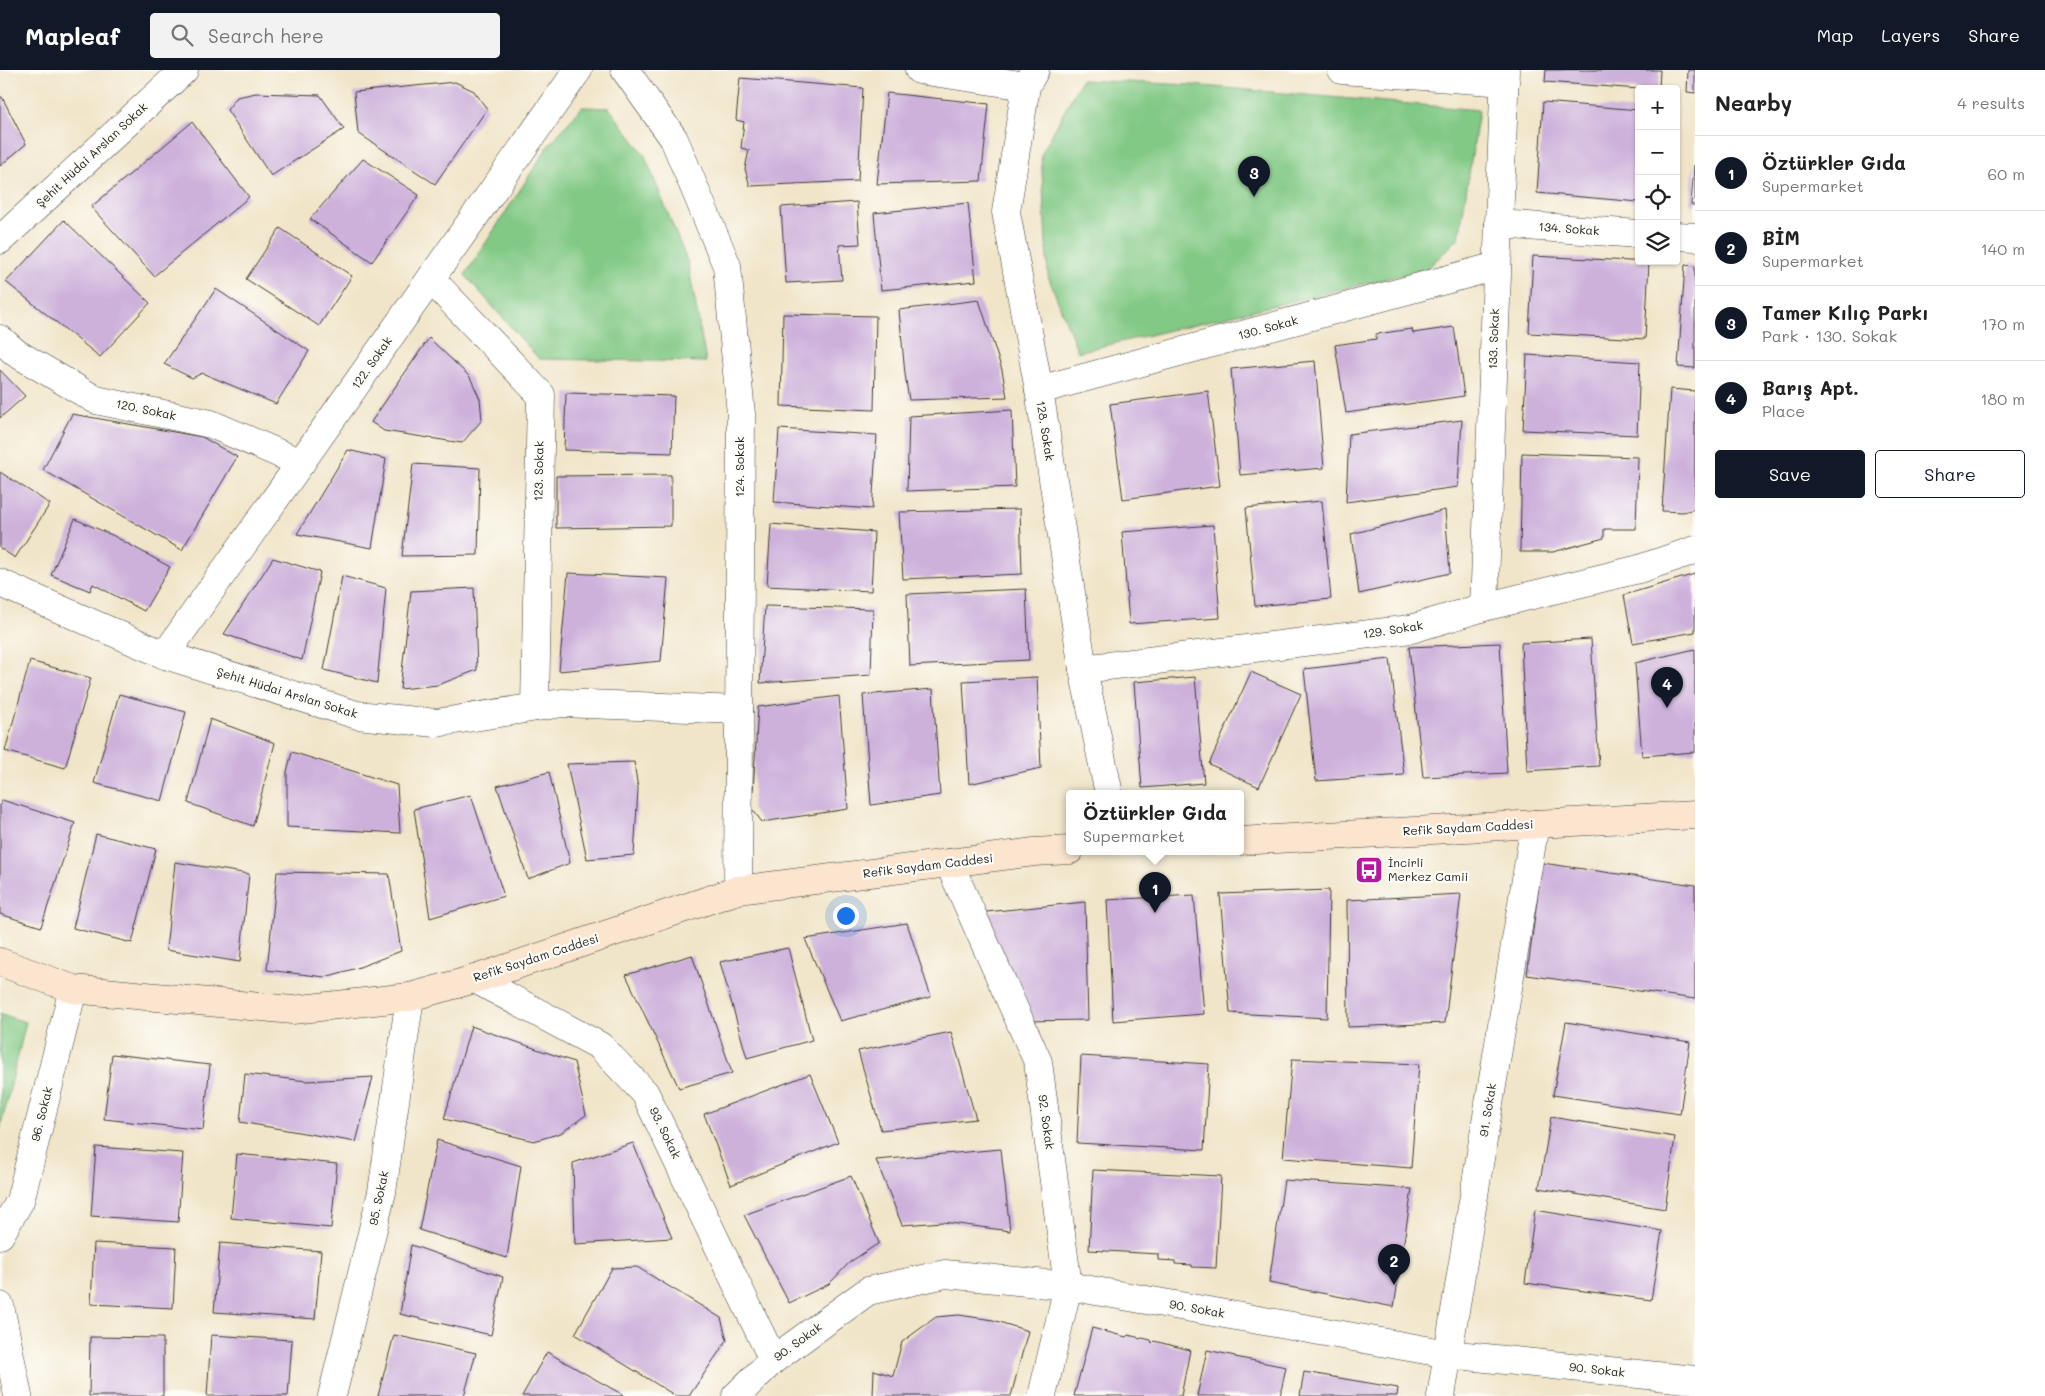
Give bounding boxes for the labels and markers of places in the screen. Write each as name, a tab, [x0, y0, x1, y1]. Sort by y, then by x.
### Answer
pin: 3	[1238, 156, 1270, 197]
pin: 4	[1651, 667, 1683, 708]
place label: İncirli Merkez Camii	[1388, 854, 1468, 884]
bus stop icon: İncirli Merkez Camii	[1354, 855, 1384, 885]
pin: 1	[1139, 872, 1171, 913]
pin: 2	[1378, 1244, 1410, 1285]

